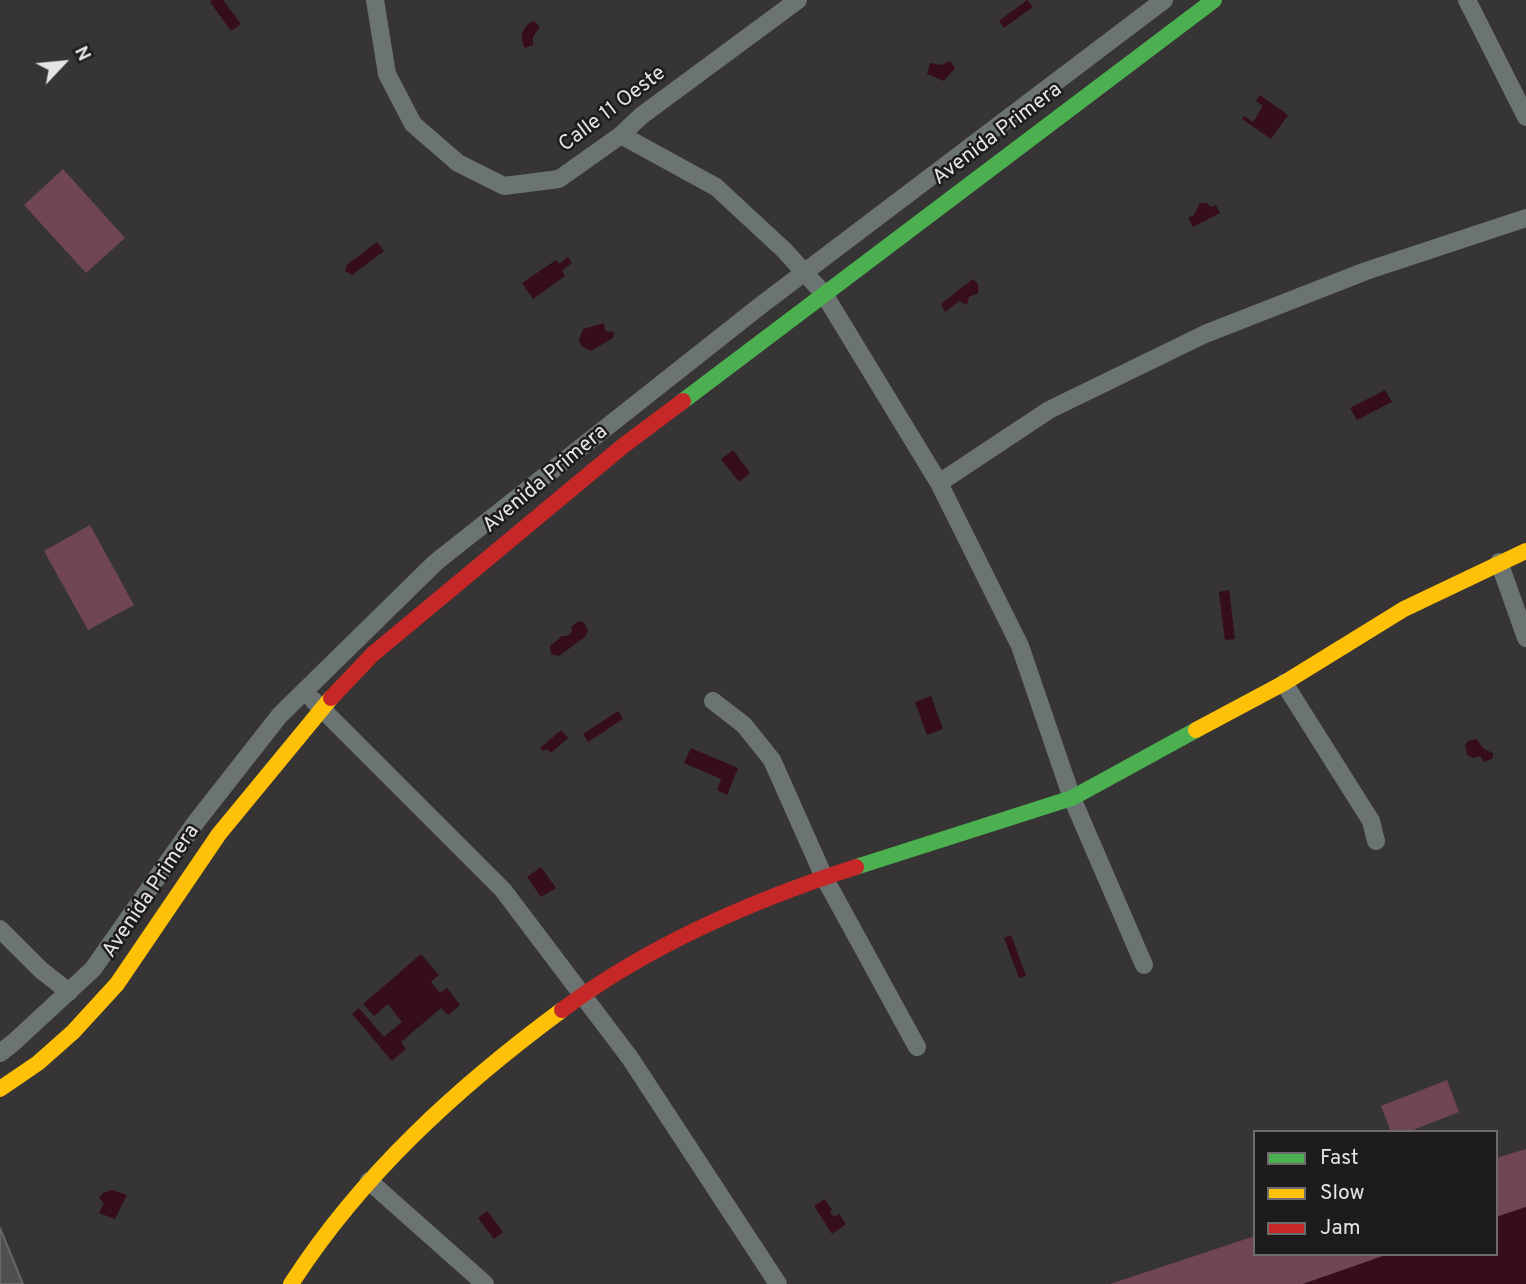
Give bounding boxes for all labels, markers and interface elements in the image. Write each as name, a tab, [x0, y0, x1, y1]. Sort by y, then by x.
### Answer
north arrow	[28, 28, 98, 98]
text: N	[68, 42, 96, 65]
street label: Calle 11 Oeste	[555, 62, 671, 158]
street label: Avenida Primera	[928, 78, 1068, 192]
street label: Avenida Primera	[478, 420, 614, 540]
street label: Avenida Primera	[98, 821, 206, 963]
legend	[1253, 1130, 1498, 1256]
text: Fast	[1320, 1145, 1359, 1172]
text: Slow	[1320, 1180, 1365, 1207]
text: Jam	[1320, 1215, 1361, 1242]

